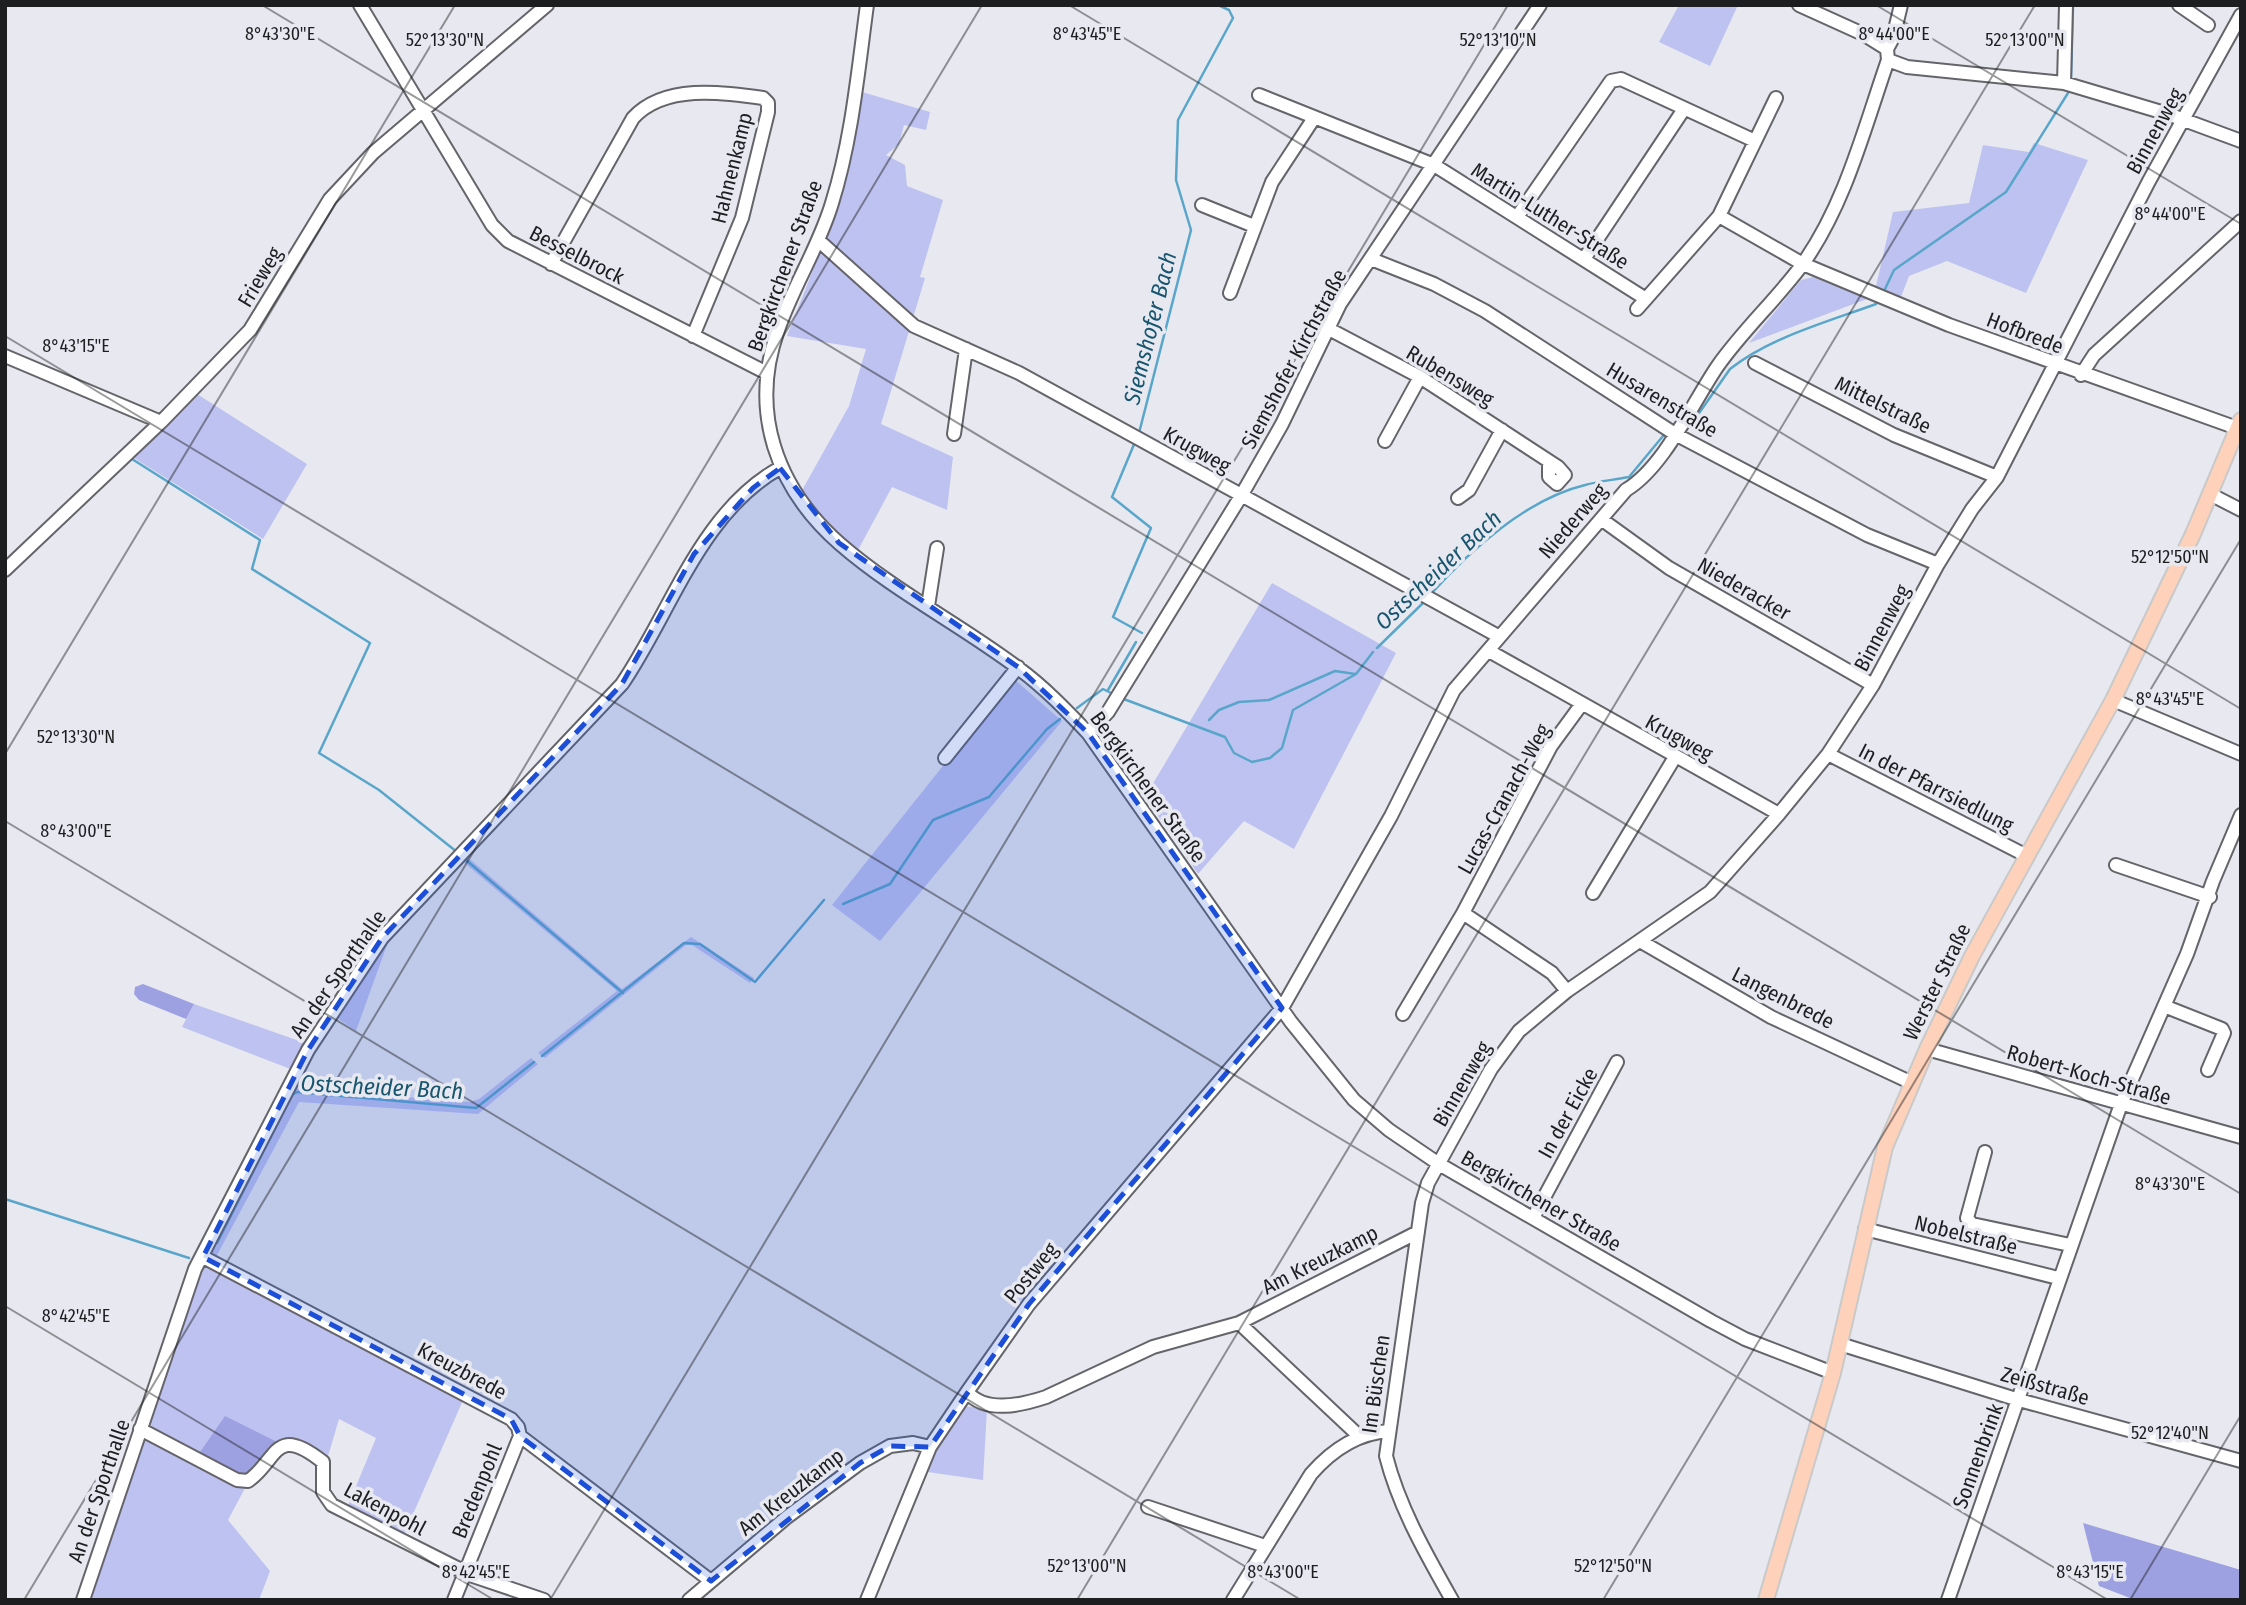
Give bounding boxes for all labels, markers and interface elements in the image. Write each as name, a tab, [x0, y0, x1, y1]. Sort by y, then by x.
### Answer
text: 8°43'30"E	[245, 23, 315, 45]
text: 8°43'45"E	[1053, 23, 1121, 45]
text: 8°44'00"E	[1858, 23, 1930, 45]
text: 52°13'30"N	[406, 29, 484, 51]
text: 52°13'10"N	[1459, 29, 1537, 51]
text: 52°13'00"N	[1985, 29, 2065, 51]
street label: Binnenweg	[2121, 83, 2189, 179]
street label: Hahnenkamp	[706, 110, 758, 226]
street label: Martin-Luther-Straße	[1466, 157, 1634, 275]
street label: Bergkirchener Straße	[742, 177, 828, 355]
text: 8°44'00"E	[2134, 203, 2206, 225]
street label: Besselbrock	[525, 220, 629, 290]
street label: Frieweg	[232, 242, 288, 312]
water label: Siemshofer Bach	[1117, 249, 1183, 408]
street label: Siemshofer Kirchstraße	[1236, 265, 1352, 453]
street label: Hofbrede	[1983, 307, 2067, 359]
text: 8°43'15"E	[42, 335, 110, 357]
street label: Rubensweg	[1401, 340, 1499, 412]
street label: Husarenstraße	[1602, 357, 1722, 443]
street label: Mittelstraße	[1831, 371, 1935, 439]
street label: Krugweg	[1159, 421, 1235, 479]
street label: Niederweg	[1533, 478, 1613, 564]
water label: Ostscheider Bach	[1369, 504, 1507, 636]
text: 52°12'50"N	[2131, 546, 2209, 568]
street label: Niederacker	[1693, 552, 1796, 626]
street label: Binnenweg	[1848, 580, 1916, 676]
text: 8°43'45"E	[2136, 688, 2204, 710]
street label: Bergkirchener Straße	[1084, 706, 1212, 868]
street label: Krugweg	[1641, 709, 1717, 767]
street label: Lucas-Cranach-Weg	[1452, 719, 1556, 879]
text: 52°13'30"N	[37, 726, 115, 748]
street label: In der Pfarrsiedlung	[1854, 738, 2018, 838]
text: 8°43'00"E	[40, 820, 112, 842]
street label: An der Sporthalle	[284, 905, 392, 1043]
street label: Werster Straße	[1897, 919, 1977, 1045]
street label: Langenbrede	[1727, 961, 1839, 1035]
street label: Binnenweg	[1427, 1037, 1497, 1131]
street label: Robert-Koch-Straße	[2004, 1039, 2174, 1111]
street label: In der Eicke	[1533, 1063, 1603, 1163]
water label: Ostscheider Bach	[300, 1069, 464, 1105]
street label: Bergkirchener Straße	[1456, 1145, 1626, 1257]
text: 8°43'30"E	[2135, 1173, 2205, 1195]
street label: Nobelstraße	[1912, 1210, 2020, 1260]
street label: Am Kreuzkamp	[1258, 1220, 1382, 1300]
street label: Postweg	[998, 1237, 1064, 1309]
text: 8°42'45"E	[42, 1305, 110, 1327]
street label: Im Büschen	[1356, 1333, 1396, 1435]
street label: Kreuzbrede	[413, 1337, 511, 1405]
street label: Zeißstraße	[1998, 1361, 2092, 1411]
street label: Sonnenbrink	[1947, 1400, 2009, 1512]
street label: An der Sporthalle	[62, 1416, 136, 1566]
text: 52°12'40"N	[2131, 1422, 2209, 1444]
street label: Bredenpohl	[446, 1439, 508, 1542]
street label: Am Kreuzkamp	[733, 1443, 849, 1541]
street label: Lakenpohl	[339, 1477, 431, 1542]
text: 52°13'00"N	[1047, 1555, 1127, 1577]
text: 52°12'50"N	[1574, 1555, 1652, 1577]
text: 8°42'45"E	[442, 1561, 510, 1583]
text: 8°43'00"E	[1247, 1561, 1319, 1583]
text: 8°43'15"E	[2056, 1561, 2124, 1583]

